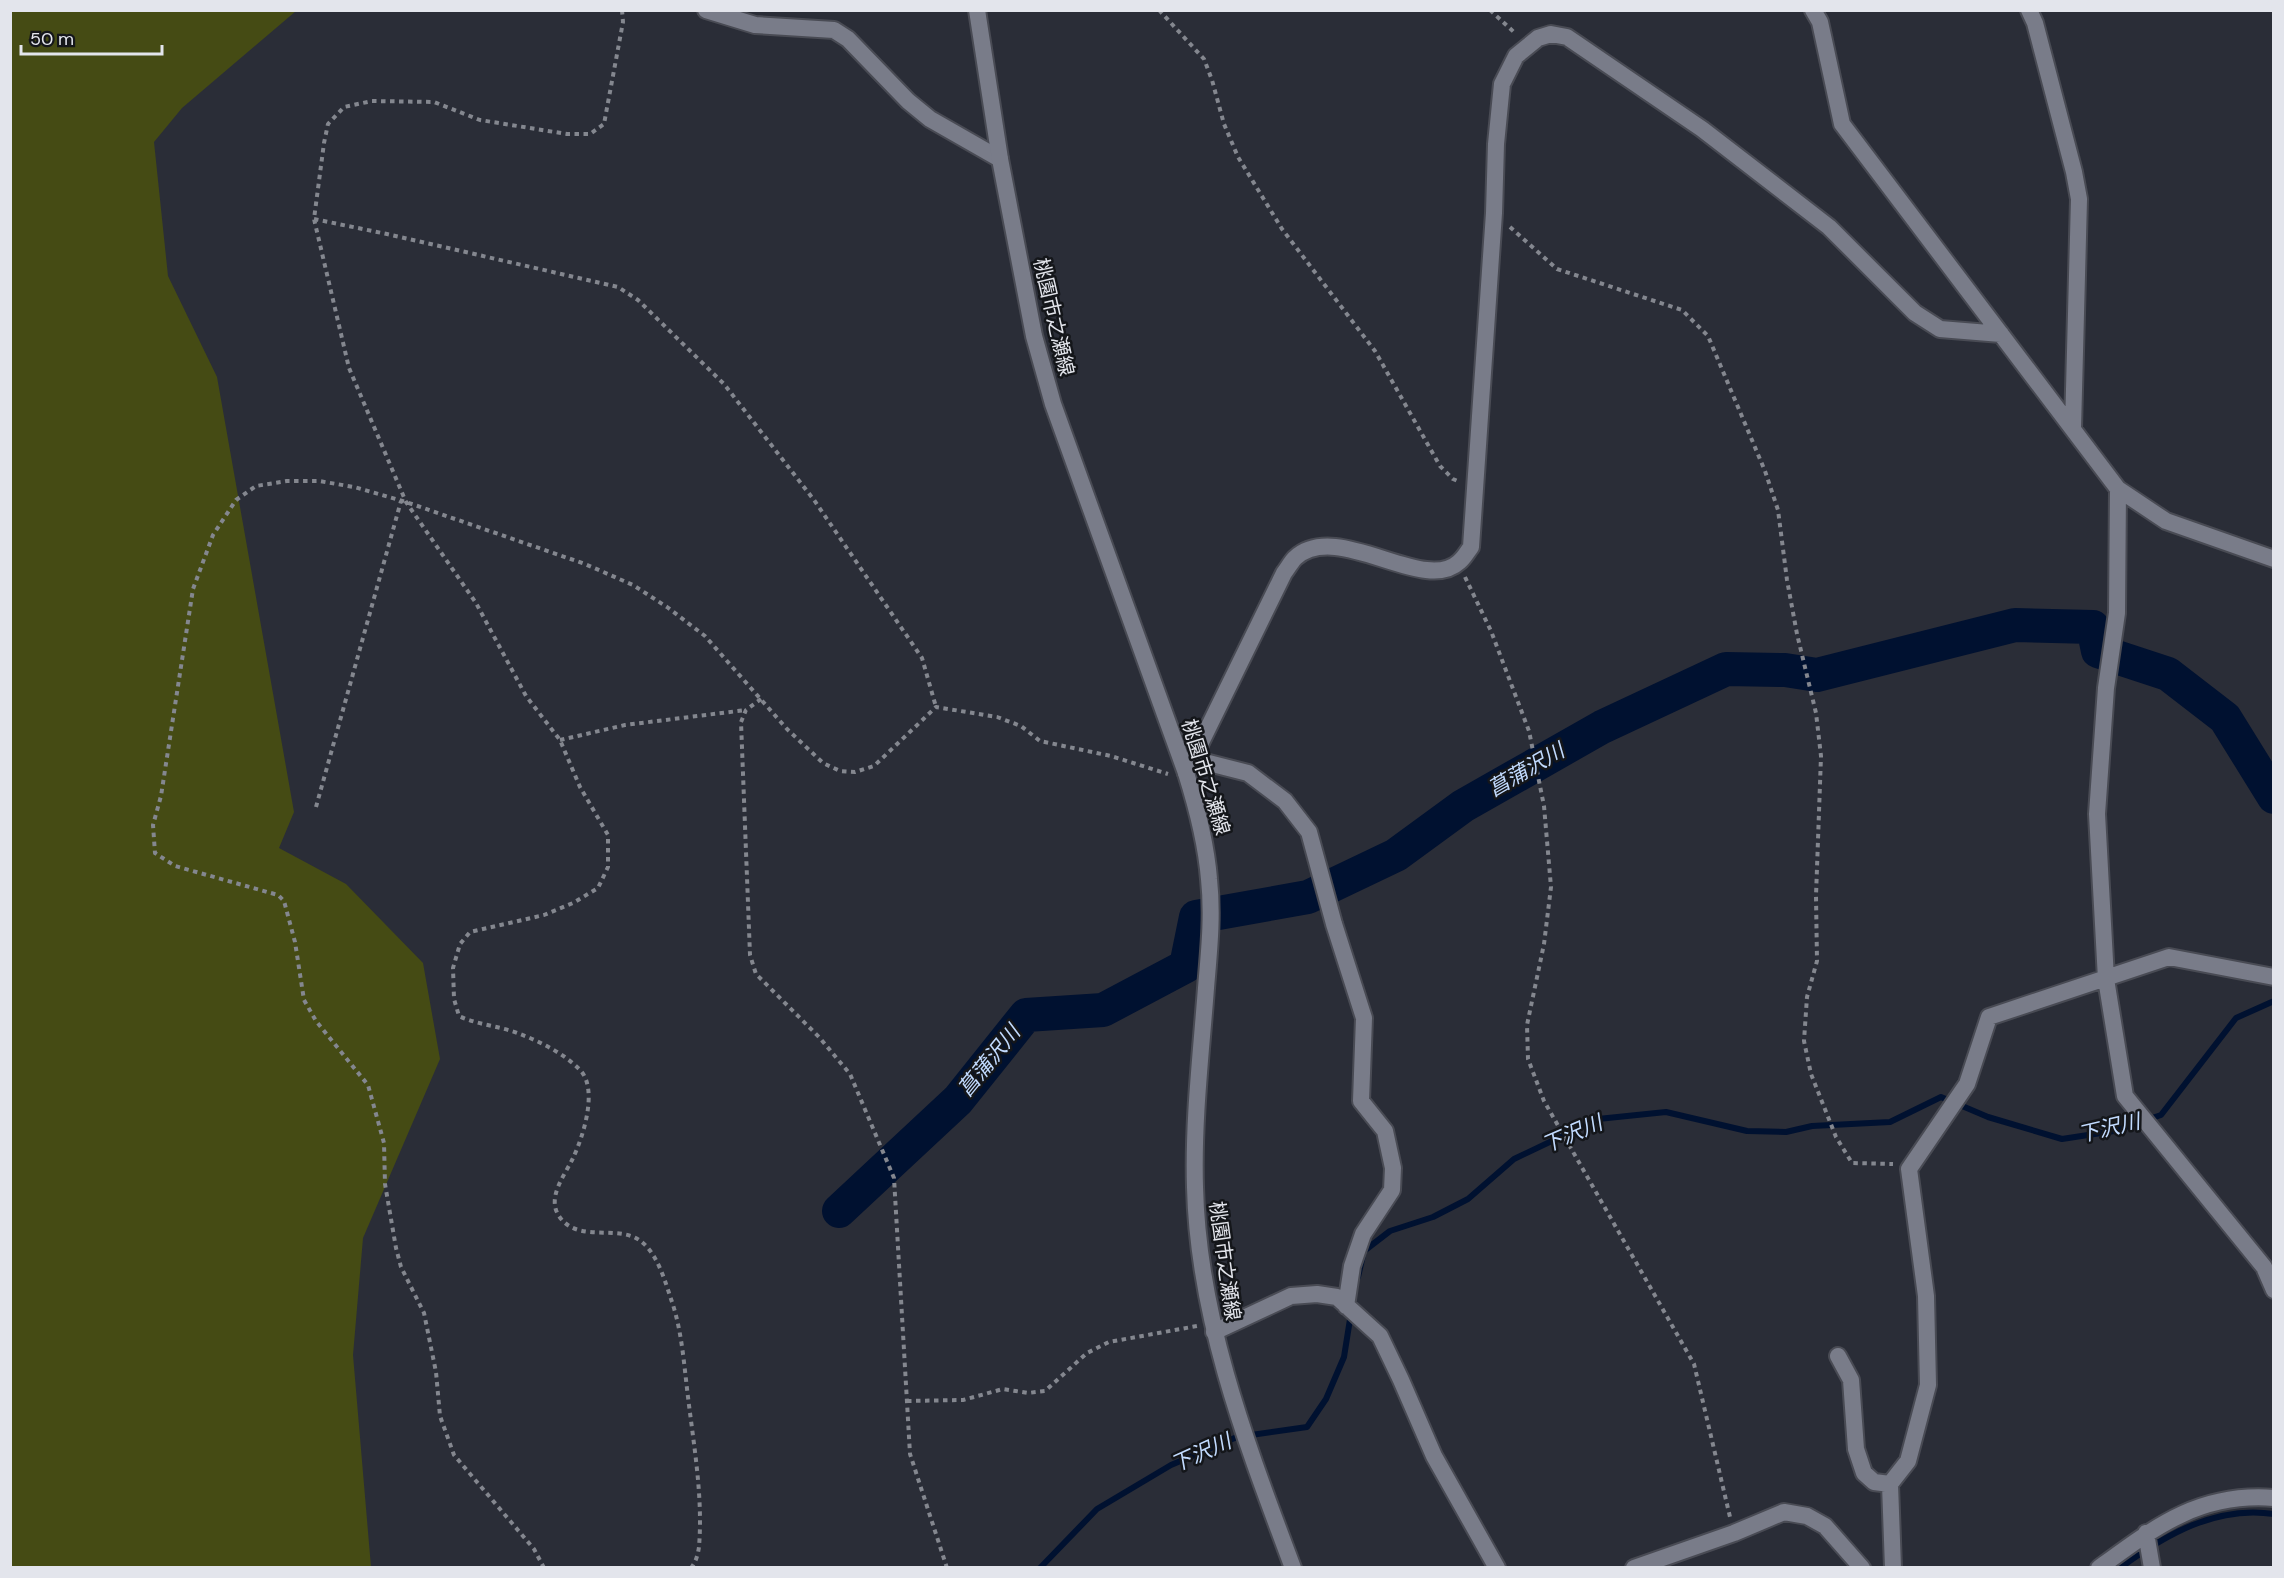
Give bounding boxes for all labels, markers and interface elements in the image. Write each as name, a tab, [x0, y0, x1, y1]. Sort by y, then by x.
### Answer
scale bar	[21, 18, 162, 56]
text: 50 m	[30, 27, 74, 51]
street label: 桃園市之瀬線	[1028, 256, 1080, 378]
street label: 桃園市之瀬線	[1176, 716, 1236, 838]
water label: 菖蒲沢川	[1483, 736, 1571, 803]
water label: 菖蒲沢川	[952, 1018, 1028, 1102]
water label: 下沢川	[2075, 1107, 2145, 1149]
water label: 下沢川	[1538, 1108, 1608, 1159]
street label: 桃園市之瀬線	[1204, 1200, 1246, 1322]
water label: 下沢川	[1167, 1427, 1237, 1479]

